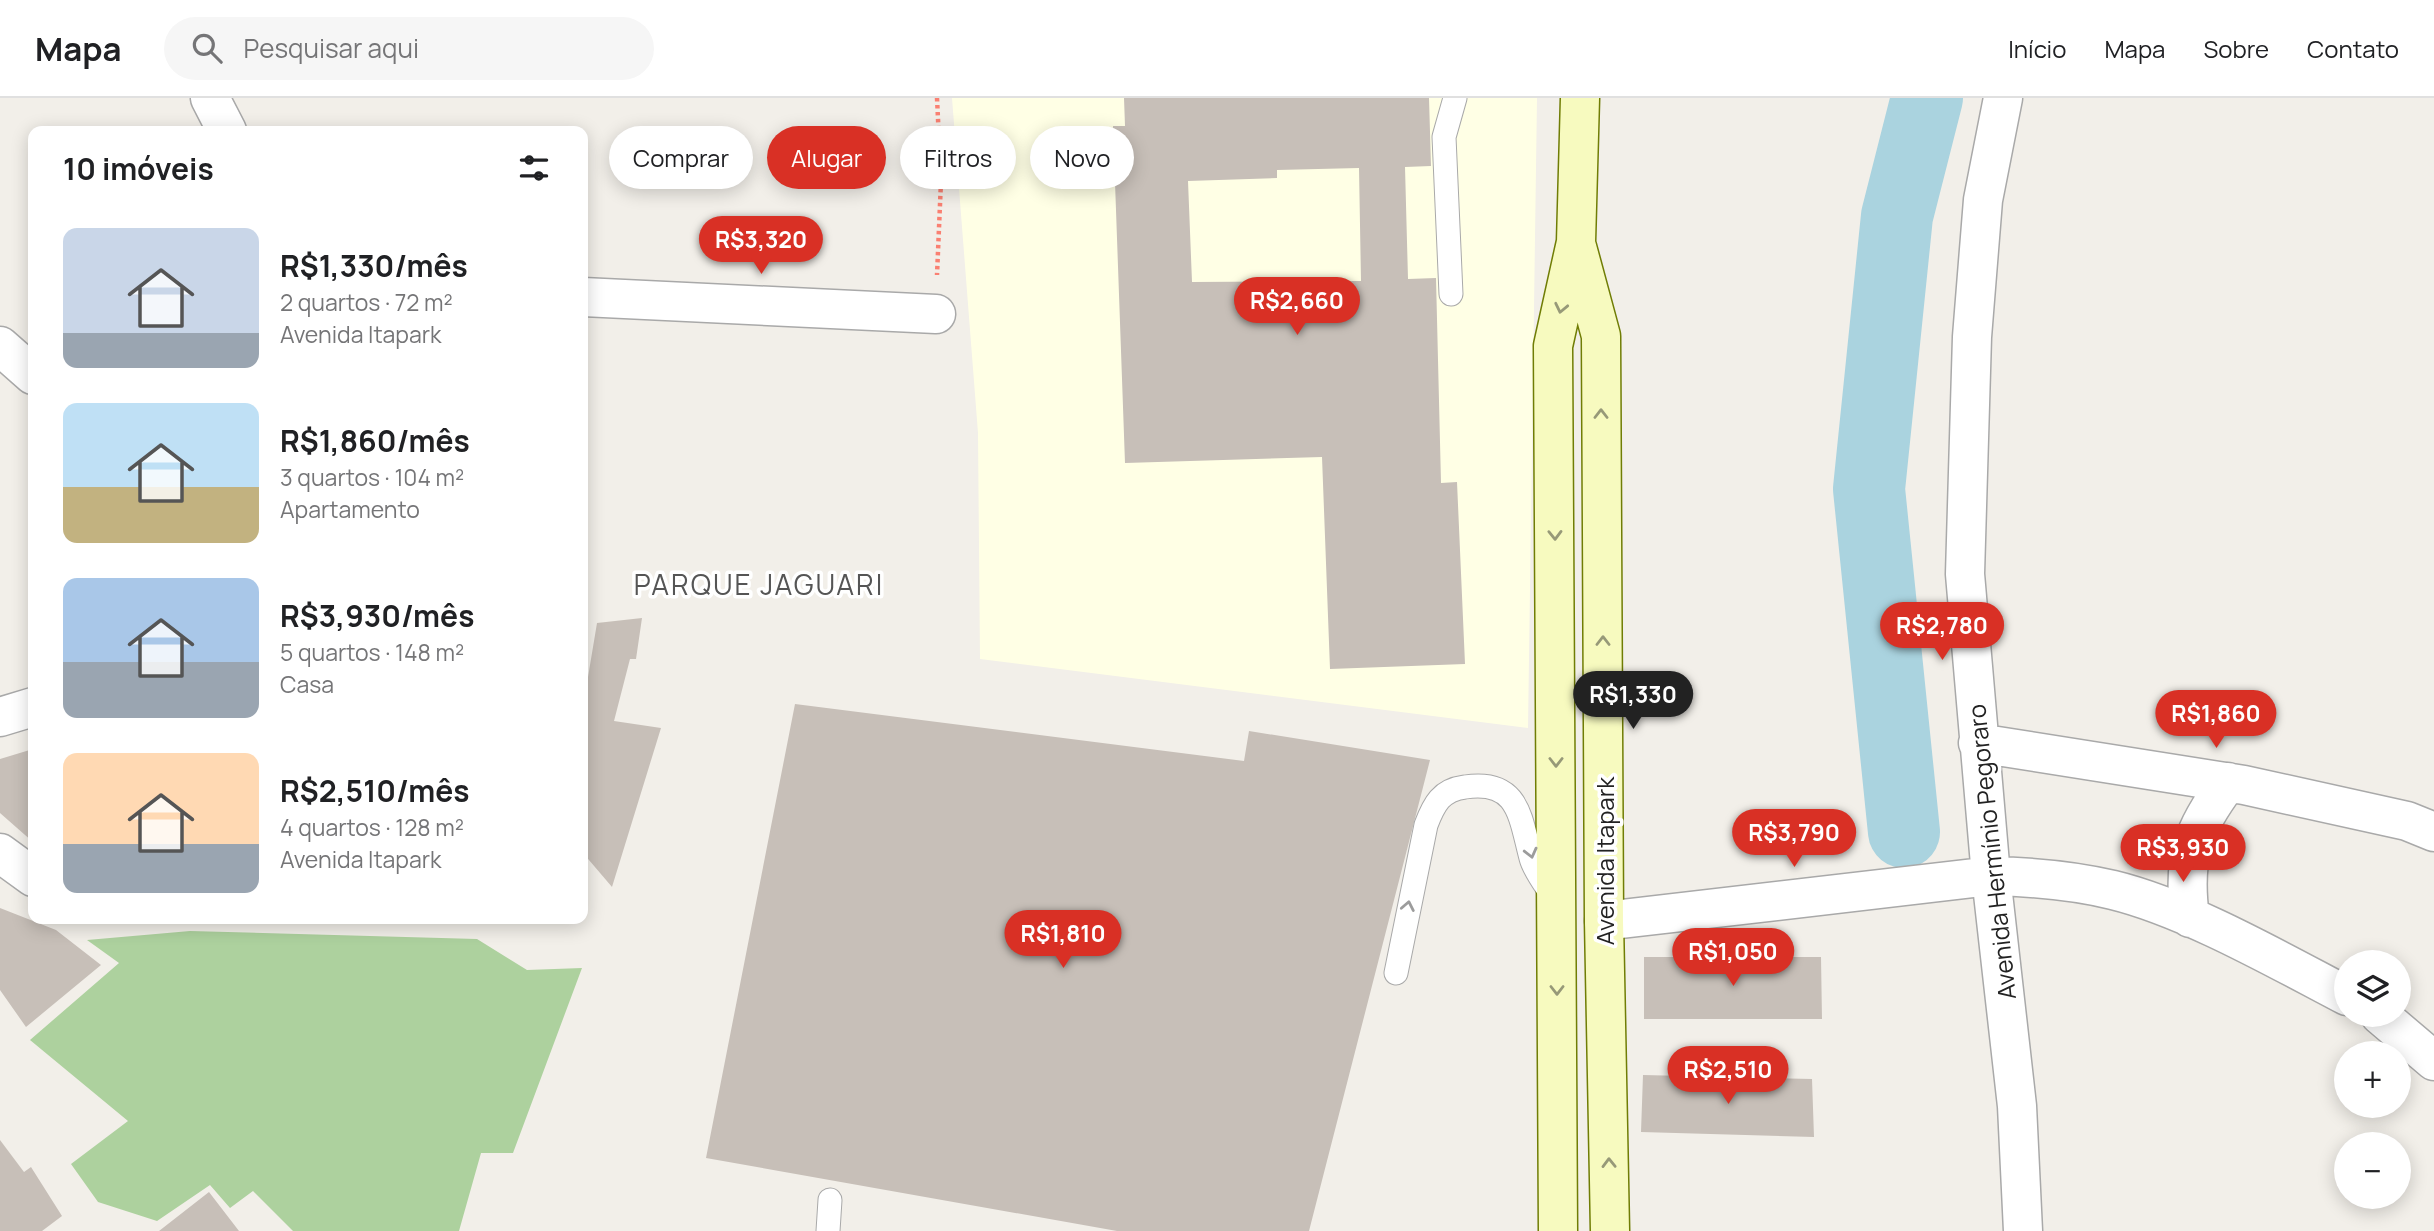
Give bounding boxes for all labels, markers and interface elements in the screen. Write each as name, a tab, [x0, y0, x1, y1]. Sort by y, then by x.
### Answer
search box	[164, 17, 654, 80]
text: Mapa	[35, 26, 122, 71]
icon: search	[188, 29, 226, 67]
text: Pesquisar aqui	[244, 30, 419, 66]
text: Início	[2008, 32, 2066, 65]
text: Mapa	[2104, 32, 2165, 65]
text: Sobre	[2203, 32, 2269, 65]
text: Contato	[2307, 32, 2399, 65]
chip: Comprar	[609, 126, 753, 189]
chip: Alugar	[767, 126, 886, 189]
chip: Filtros	[900, 126, 1016, 189]
chip: Novo	[1030, 126, 1134, 189]
text: 10 imóveis	[63, 148, 214, 189]
icon: filters	[515, 149, 553, 187]
pin: R$3,320	[696, 216, 826, 276]
text: R$3,320	[715, 223, 807, 255]
text: R$1,330/mês	[280, 245, 468, 286]
icon: home	[119, 256, 203, 340]
pin: R$2,660	[1232, 278, 1362, 337]
text: R$2,660	[1250, 284, 1344, 316]
text: 2 quartos · 72 m²	[280, 286, 453, 318]
one-way arrow	[1555, 302, 1570, 314]
text: Avenida Itapark	[280, 318, 441, 350]
one-way arrow	[1594, 408, 1609, 419]
text: R$1,860/mês	[280, 420, 470, 461]
icon: home	[119, 431, 203, 515]
text: 3 quartos · 104 m²	[280, 461, 464, 493]
text: Apartamento	[280, 493, 420, 525]
one-way arrow	[1547, 530, 1563, 541]
district label: PARQUE JAGUARI	[634, 565, 884, 603]
text: R$3,930/mês	[280, 595, 474, 636]
pin: R$2,780	[1877, 602, 2007, 662]
icon: home	[119, 606, 203, 690]
text: R$2,780	[1896, 609, 1988, 641]
text: 5 quartos · 148 m²	[280, 636, 464, 668]
one-way arrow	[1595, 636, 1611, 646]
text: Casa	[280, 668, 334, 700]
pin: R$1,330	[1568, 672, 1698, 731]
text: R$1,330	[1589, 678, 1677, 710]
pin: R$1,860	[2151, 690, 2281, 750]
text: R$1,860	[2171, 697, 2261, 729]
street label: Avenida Hermínio Pegoraro	[1959, 703, 2023, 1001]
one-way arrow	[1548, 758, 1564, 768]
text: R$2,510/mês	[280, 770, 469, 811]
street label: Avenida Itapark	[1588, 776, 1621, 945]
icon: home	[119, 781, 203, 865]
pin: R$3,790	[1729, 810, 1859, 869]
text: 4 quartos · 128 m²	[280, 811, 464, 843]
text: R$3,790	[1748, 816, 1840, 848]
pin: R$3,930	[2118, 824, 2248, 884]
text: R$3,930	[2137, 831, 2229, 863]
text: Avenida Itapark	[280, 843, 441, 875]
one-way arrow	[1523, 847, 1537, 859]
one-way arrow	[1399, 900, 1414, 912]
pin: R$1,810	[998, 910, 1128, 970]
text: R$1,810	[1020, 917, 1106, 949]
pin: R$1,050	[1668, 928, 1798, 988]
text: R$1,050	[1688, 935, 1778, 967]
map controls	[2334, 950, 2411, 1209]
button: layers	[2334, 950, 2411, 1027]
one-way arrow	[1549, 985, 1565, 996]
button: +	[2334, 1041, 2411, 1118]
pin: R$2,510	[1663, 1046, 1793, 1106]
text: R$2,510	[1684, 1053, 1773, 1085]
button: −	[2334, 1132, 2411, 1209]
one-way arrow	[1601, 1157, 1617, 1168]

